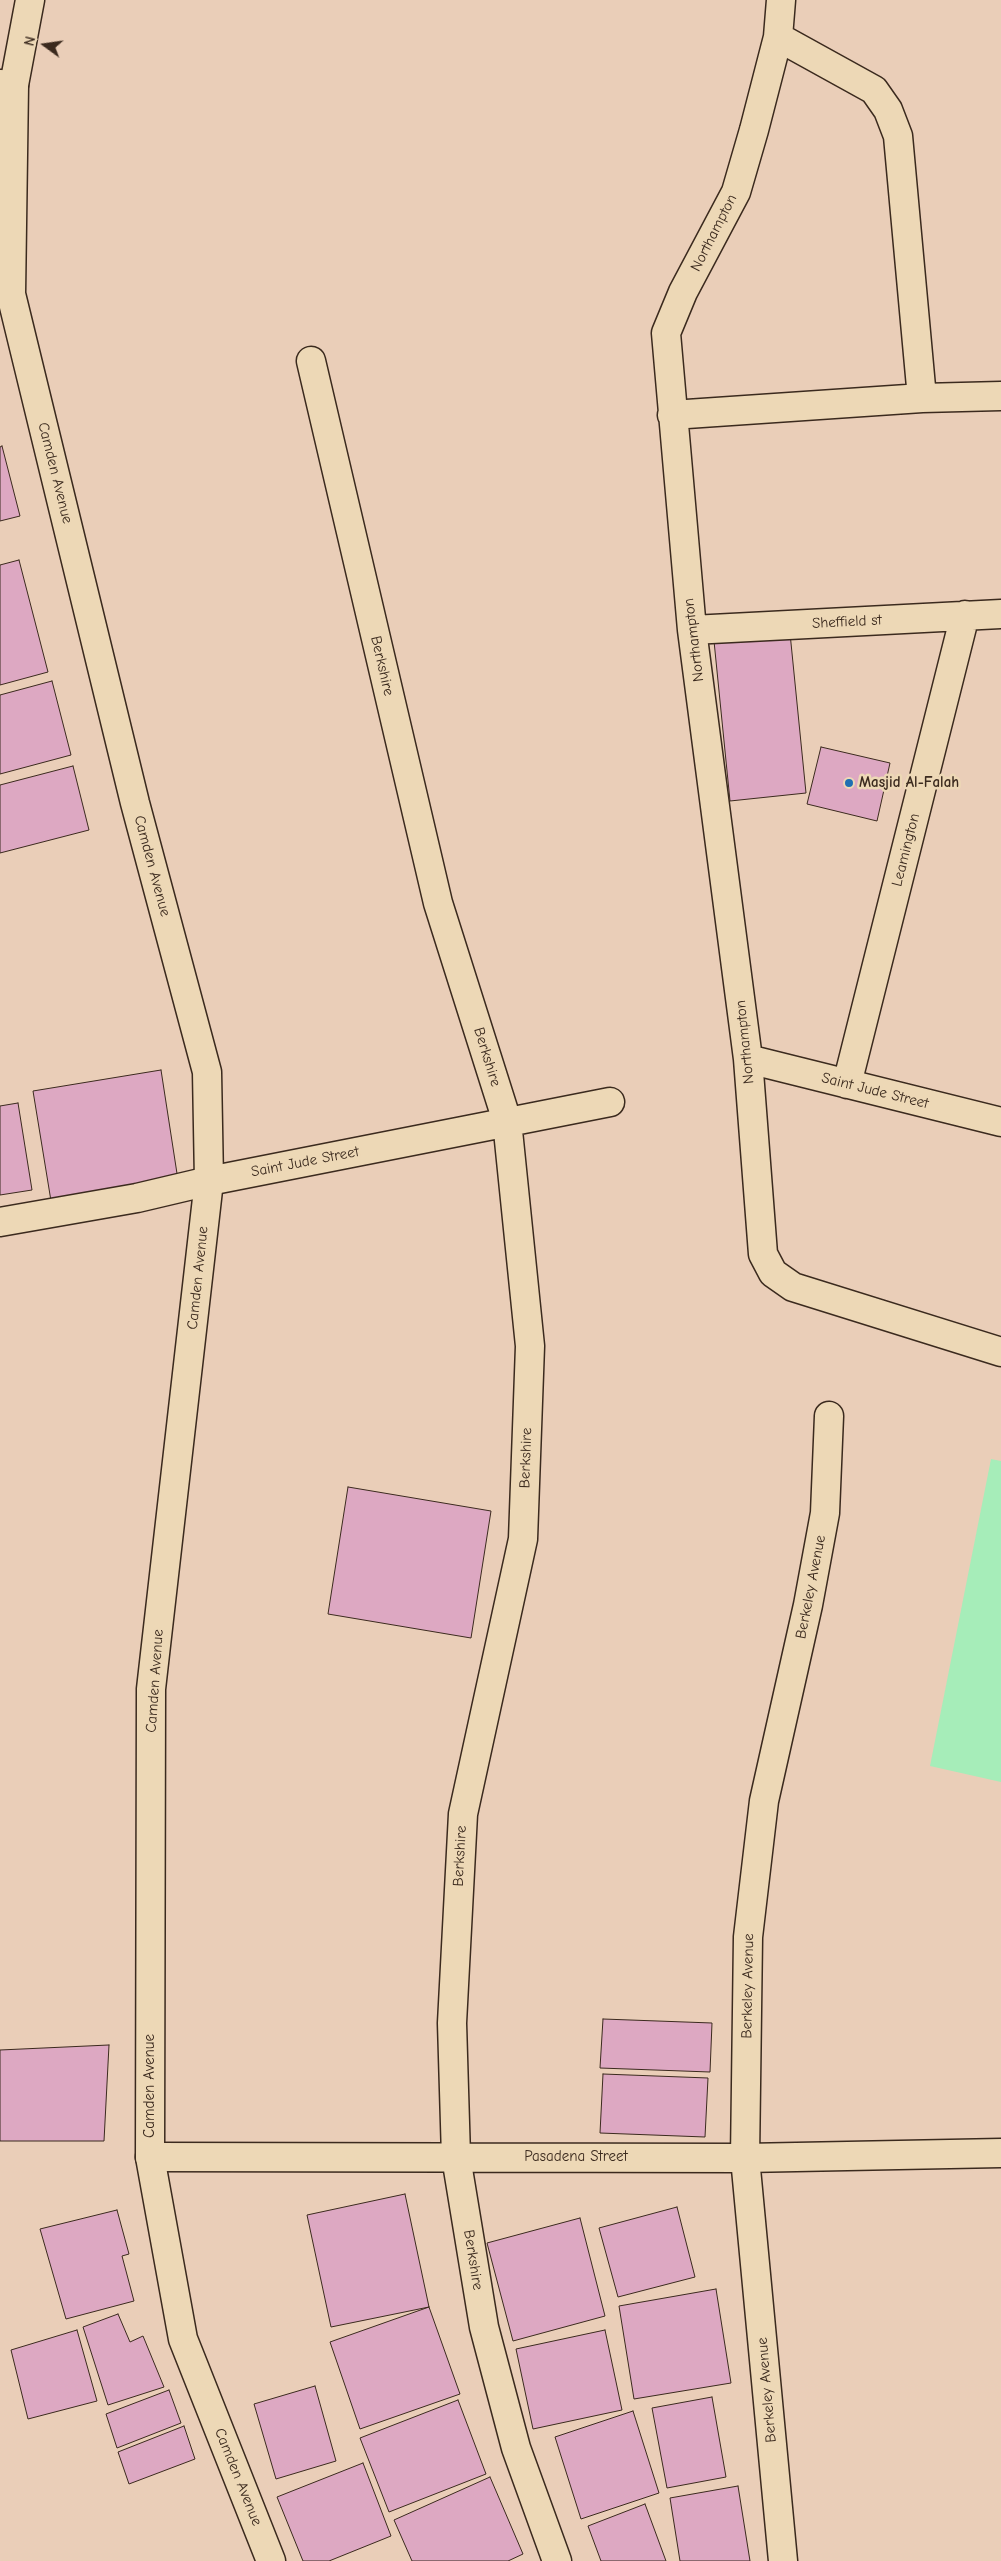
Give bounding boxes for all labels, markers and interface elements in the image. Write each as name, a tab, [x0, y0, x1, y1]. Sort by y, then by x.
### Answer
north arrow	[20, 20, 70, 70]
text: N	[21, 35, 39, 48]
street label: Northampton	[687, 191, 741, 275]
street label: Camden Avenue	[34, 420, 76, 526]
street label: Northampton	[680, 597, 708, 683]
street label: Sheffield st	[812, 611, 882, 633]
street label: Berkshire	[366, 634, 398, 698]
place label: Masjid Al-Falah	[859, 774, 959, 792]
marker: Masjid Al-Falah	[843, 777, 855, 789]
street label: Leamington	[888, 812, 924, 888]
street label: Camden Avenue	[130, 814, 174, 918]
street label: Northampton	[732, 999, 758, 1085]
street label: Berkshire	[469, 1025, 505, 1089]
street label: Saint Jude Street	[820, 1069, 930, 1113]
street label: Saint Jude Street	[250, 1143, 360, 1181]
street label: Camden Avenue	[184, 1225, 212, 1331]
street label: Berkshire	[516, 1427, 536, 1489]
street label: Berkeley Avenue	[792, 1534, 830, 1640]
street label: Camden Avenue	[142, 1629, 168, 1733]
street label: Berkshire	[449, 1825, 471, 1887]
street label: Berkeley Avenue	[738, 1933, 758, 2039]
street label: Camden Avenue	[141, 2034, 159, 2138]
street label: Pasadena Street	[524, 2148, 628, 2166]
street label: Berkshire	[459, 2229, 487, 2291]
street label: Berkeley Avenue	[753, 2337, 781, 2443]
street label: Camden Avenue	[210, 2426, 266, 2528]

